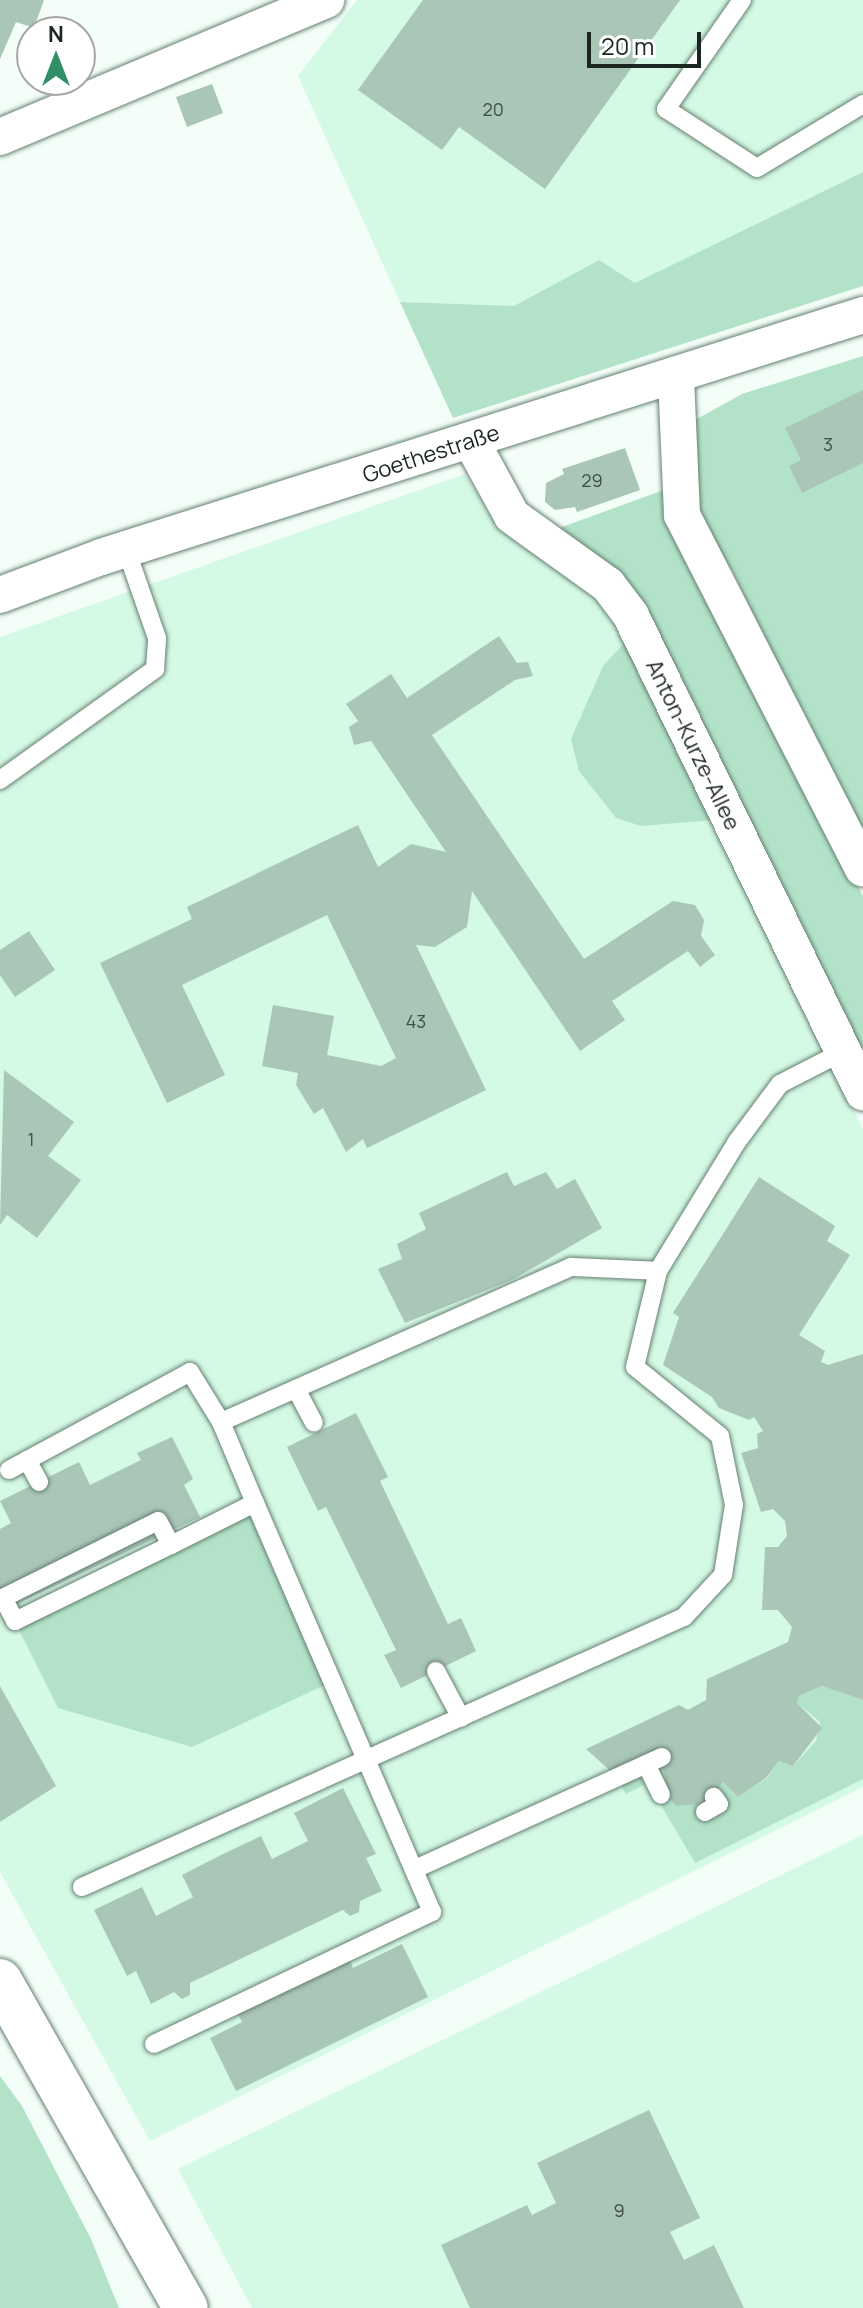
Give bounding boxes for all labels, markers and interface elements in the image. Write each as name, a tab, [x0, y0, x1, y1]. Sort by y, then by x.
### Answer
north arrow	[16, 16, 96, 96]
scale bar	[591, 16, 705, 66]
text: N	[48, 19, 64, 49]
text: 20 m	[601, 29, 654, 62]
house number: 20	[482, 98, 504, 120]
street label: Goethestraße	[359, 419, 503, 489]
house number: 3	[823, 433, 833, 455]
house number: 29	[581, 469, 603, 491]
street label: Anton-Kurze-Allee	[640, 655, 746, 835]
house number: 43	[406, 1010, 426, 1032]
house number: 1	[27, 1128, 35, 1150]
house number: 9	[613, 2199, 625, 2221]

